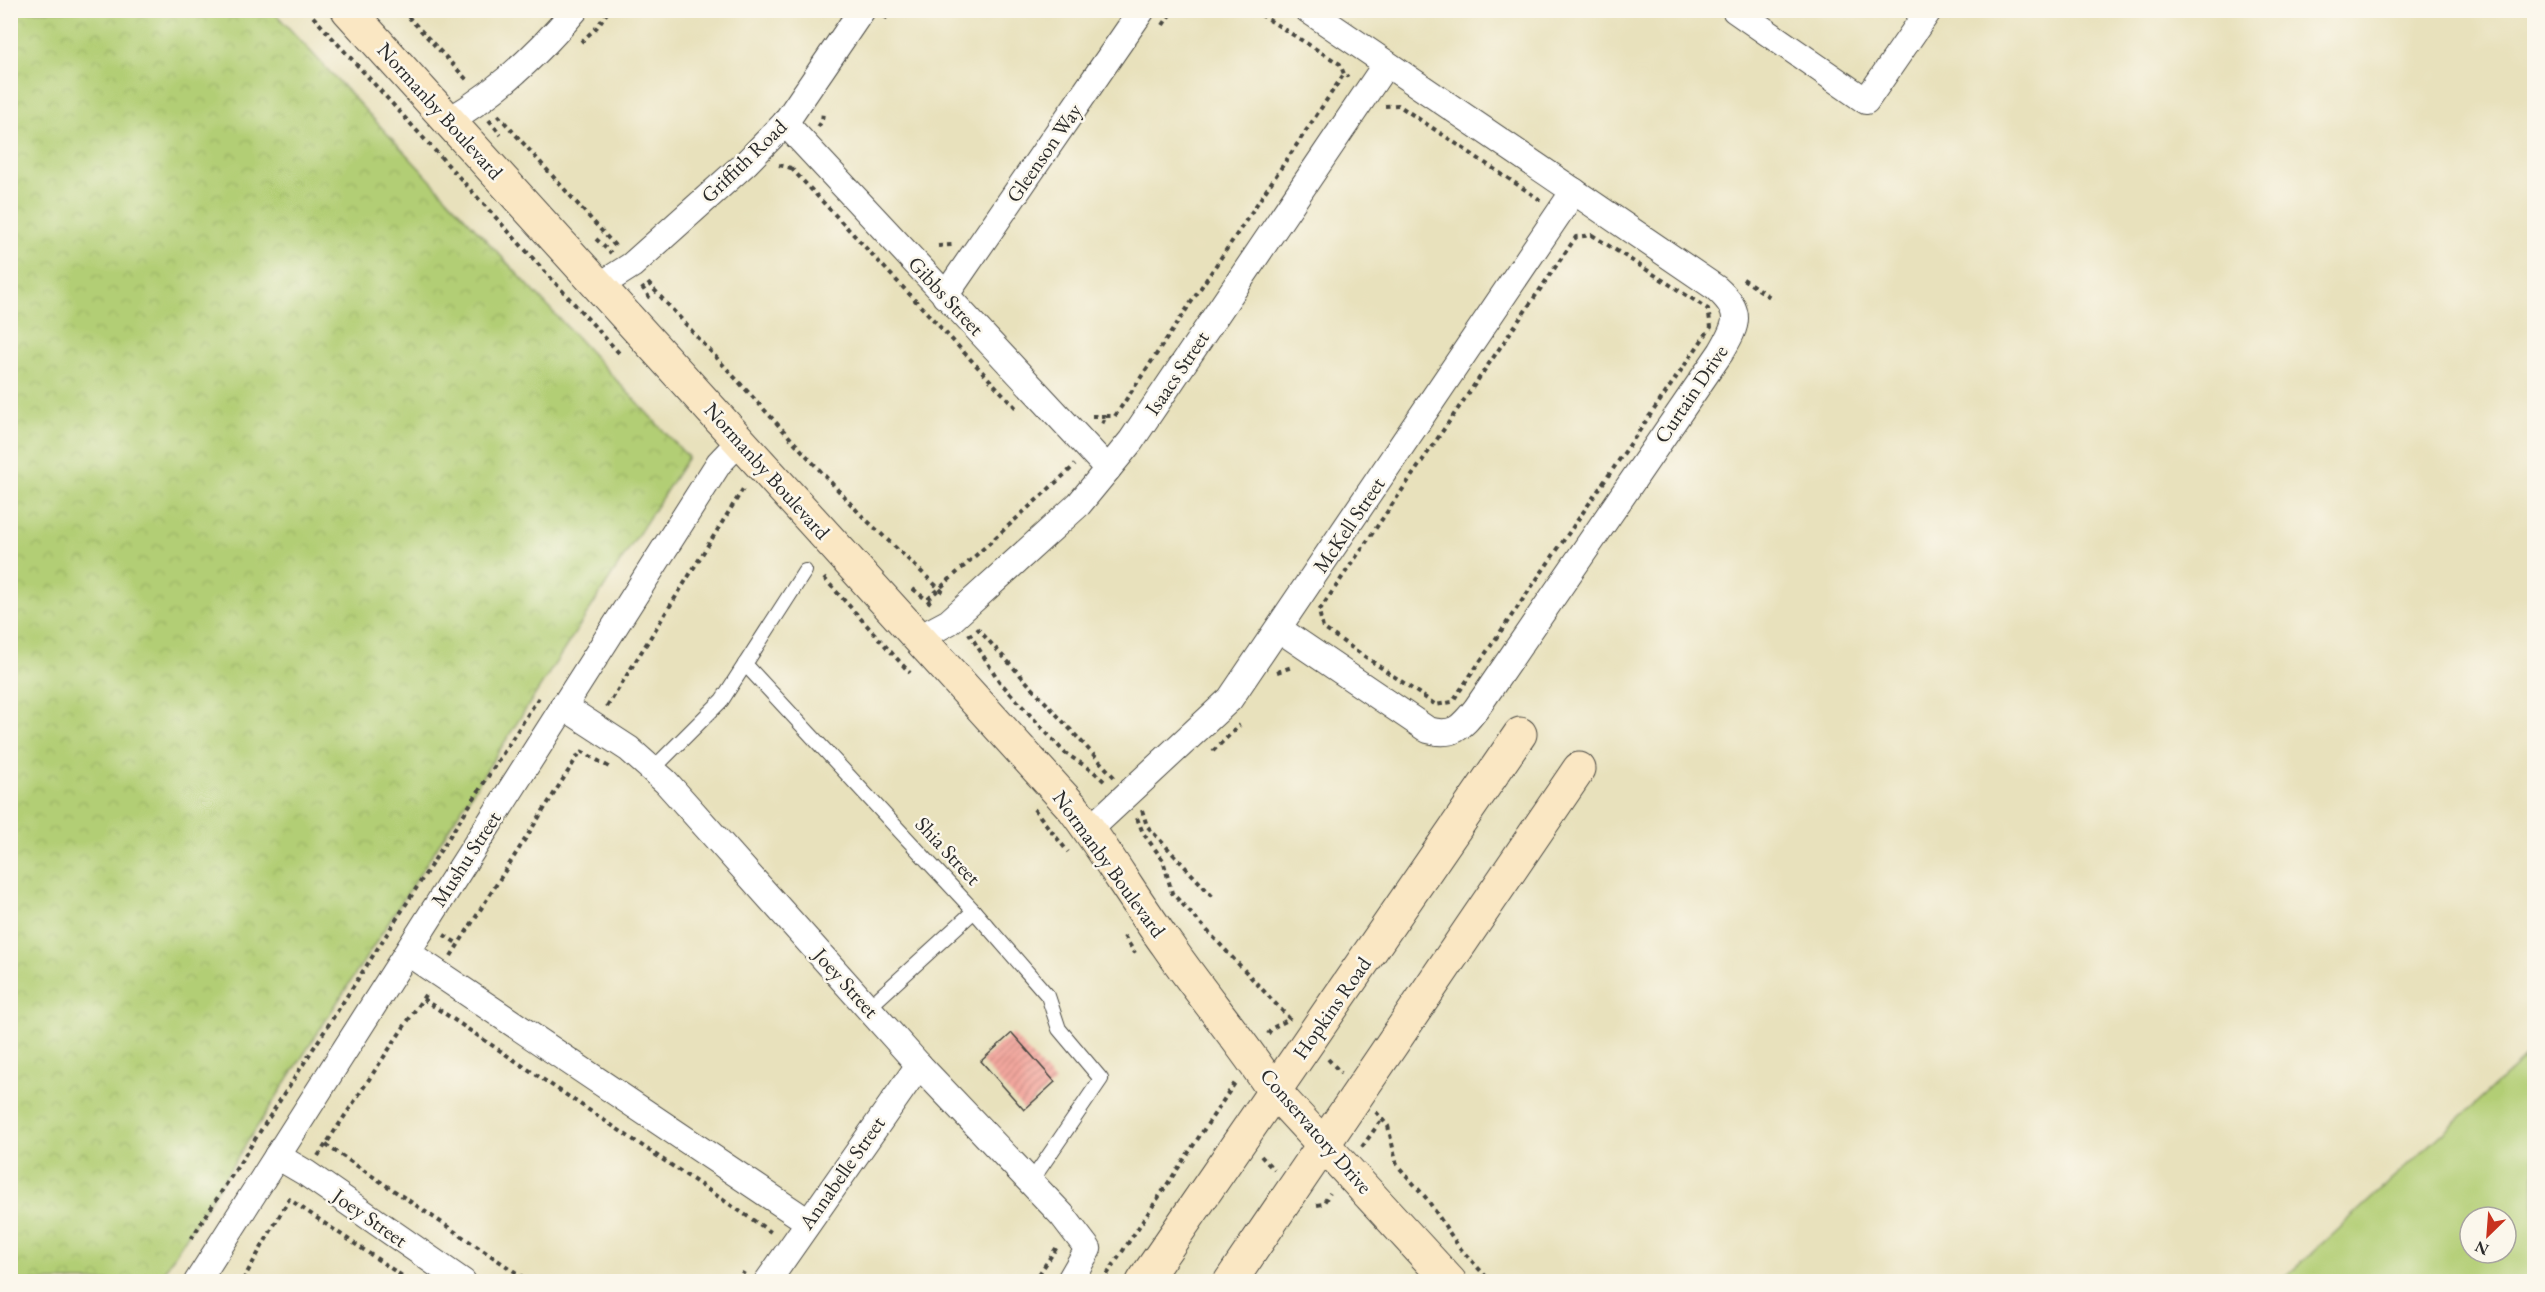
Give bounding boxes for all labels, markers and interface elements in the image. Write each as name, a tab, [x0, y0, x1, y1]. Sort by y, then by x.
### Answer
street label: Normanby Boulevard	[372, 36, 509, 185]
street label: Gleenson Way	[1000, 97, 1088, 207]
street label: Griffith Road	[695, 113, 793, 208]
street label: Gibbs Street	[903, 250, 990, 341]
street label: Isaacs Street	[1138, 325, 1215, 420]
street label: Curtain Drive	[1648, 339, 1733, 448]
street label: Normanby Boulevard	[699, 396, 836, 545]
street label: McKell Street	[1307, 471, 1391, 578]
street label: Normanby Boulevard	[1047, 785, 1172, 943]
street label: Mushu Street	[425, 805, 507, 912]
street label: Shia Street	[910, 811, 987, 891]
street label: Joey Street	[806, 940, 885, 1024]
street label: Hopkins Road	[1286, 951, 1377, 1064]
street label: Conservatory Drive	[1254, 1062, 1378, 1199]
street label: Annabelle Street	[792, 1110, 891, 1236]
street label: Joey Street	[326, 1181, 413, 1253]
north arrow	[2458, 1205, 2518, 1265]
text: N	[2472, 1236, 2492, 1260]

